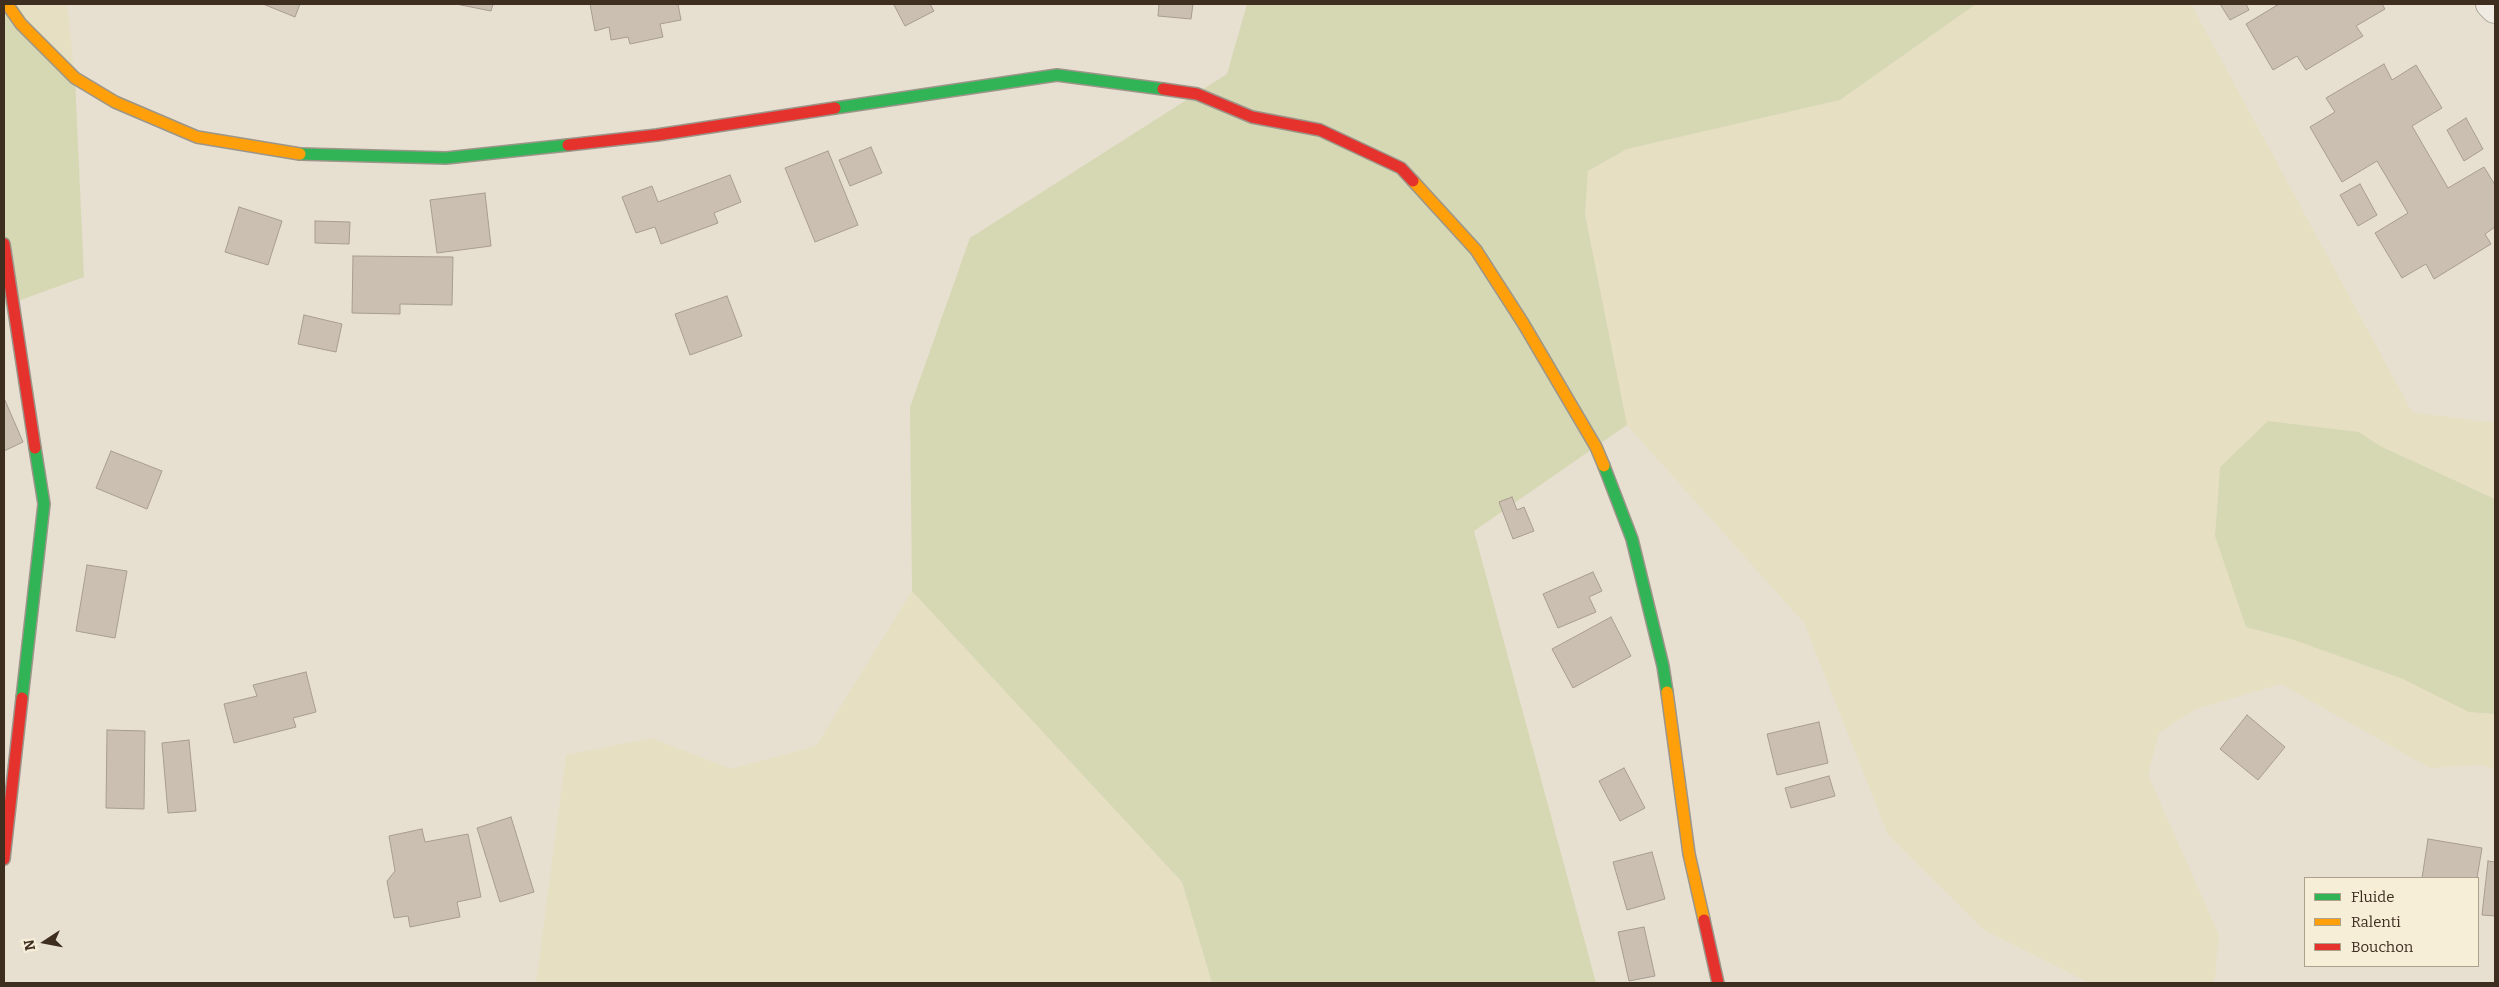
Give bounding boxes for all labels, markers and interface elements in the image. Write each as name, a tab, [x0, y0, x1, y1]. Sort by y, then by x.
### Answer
legend	[2304, 877, 2479, 967]
text: Fluide	[2351, 888, 2394, 906]
text: Ralenti	[2351, 913, 2401, 931]
north arrow	[20, 917, 70, 967]
text: N	[20, 938, 39, 952]
text: Bouchon	[2351, 938, 2413, 956]

